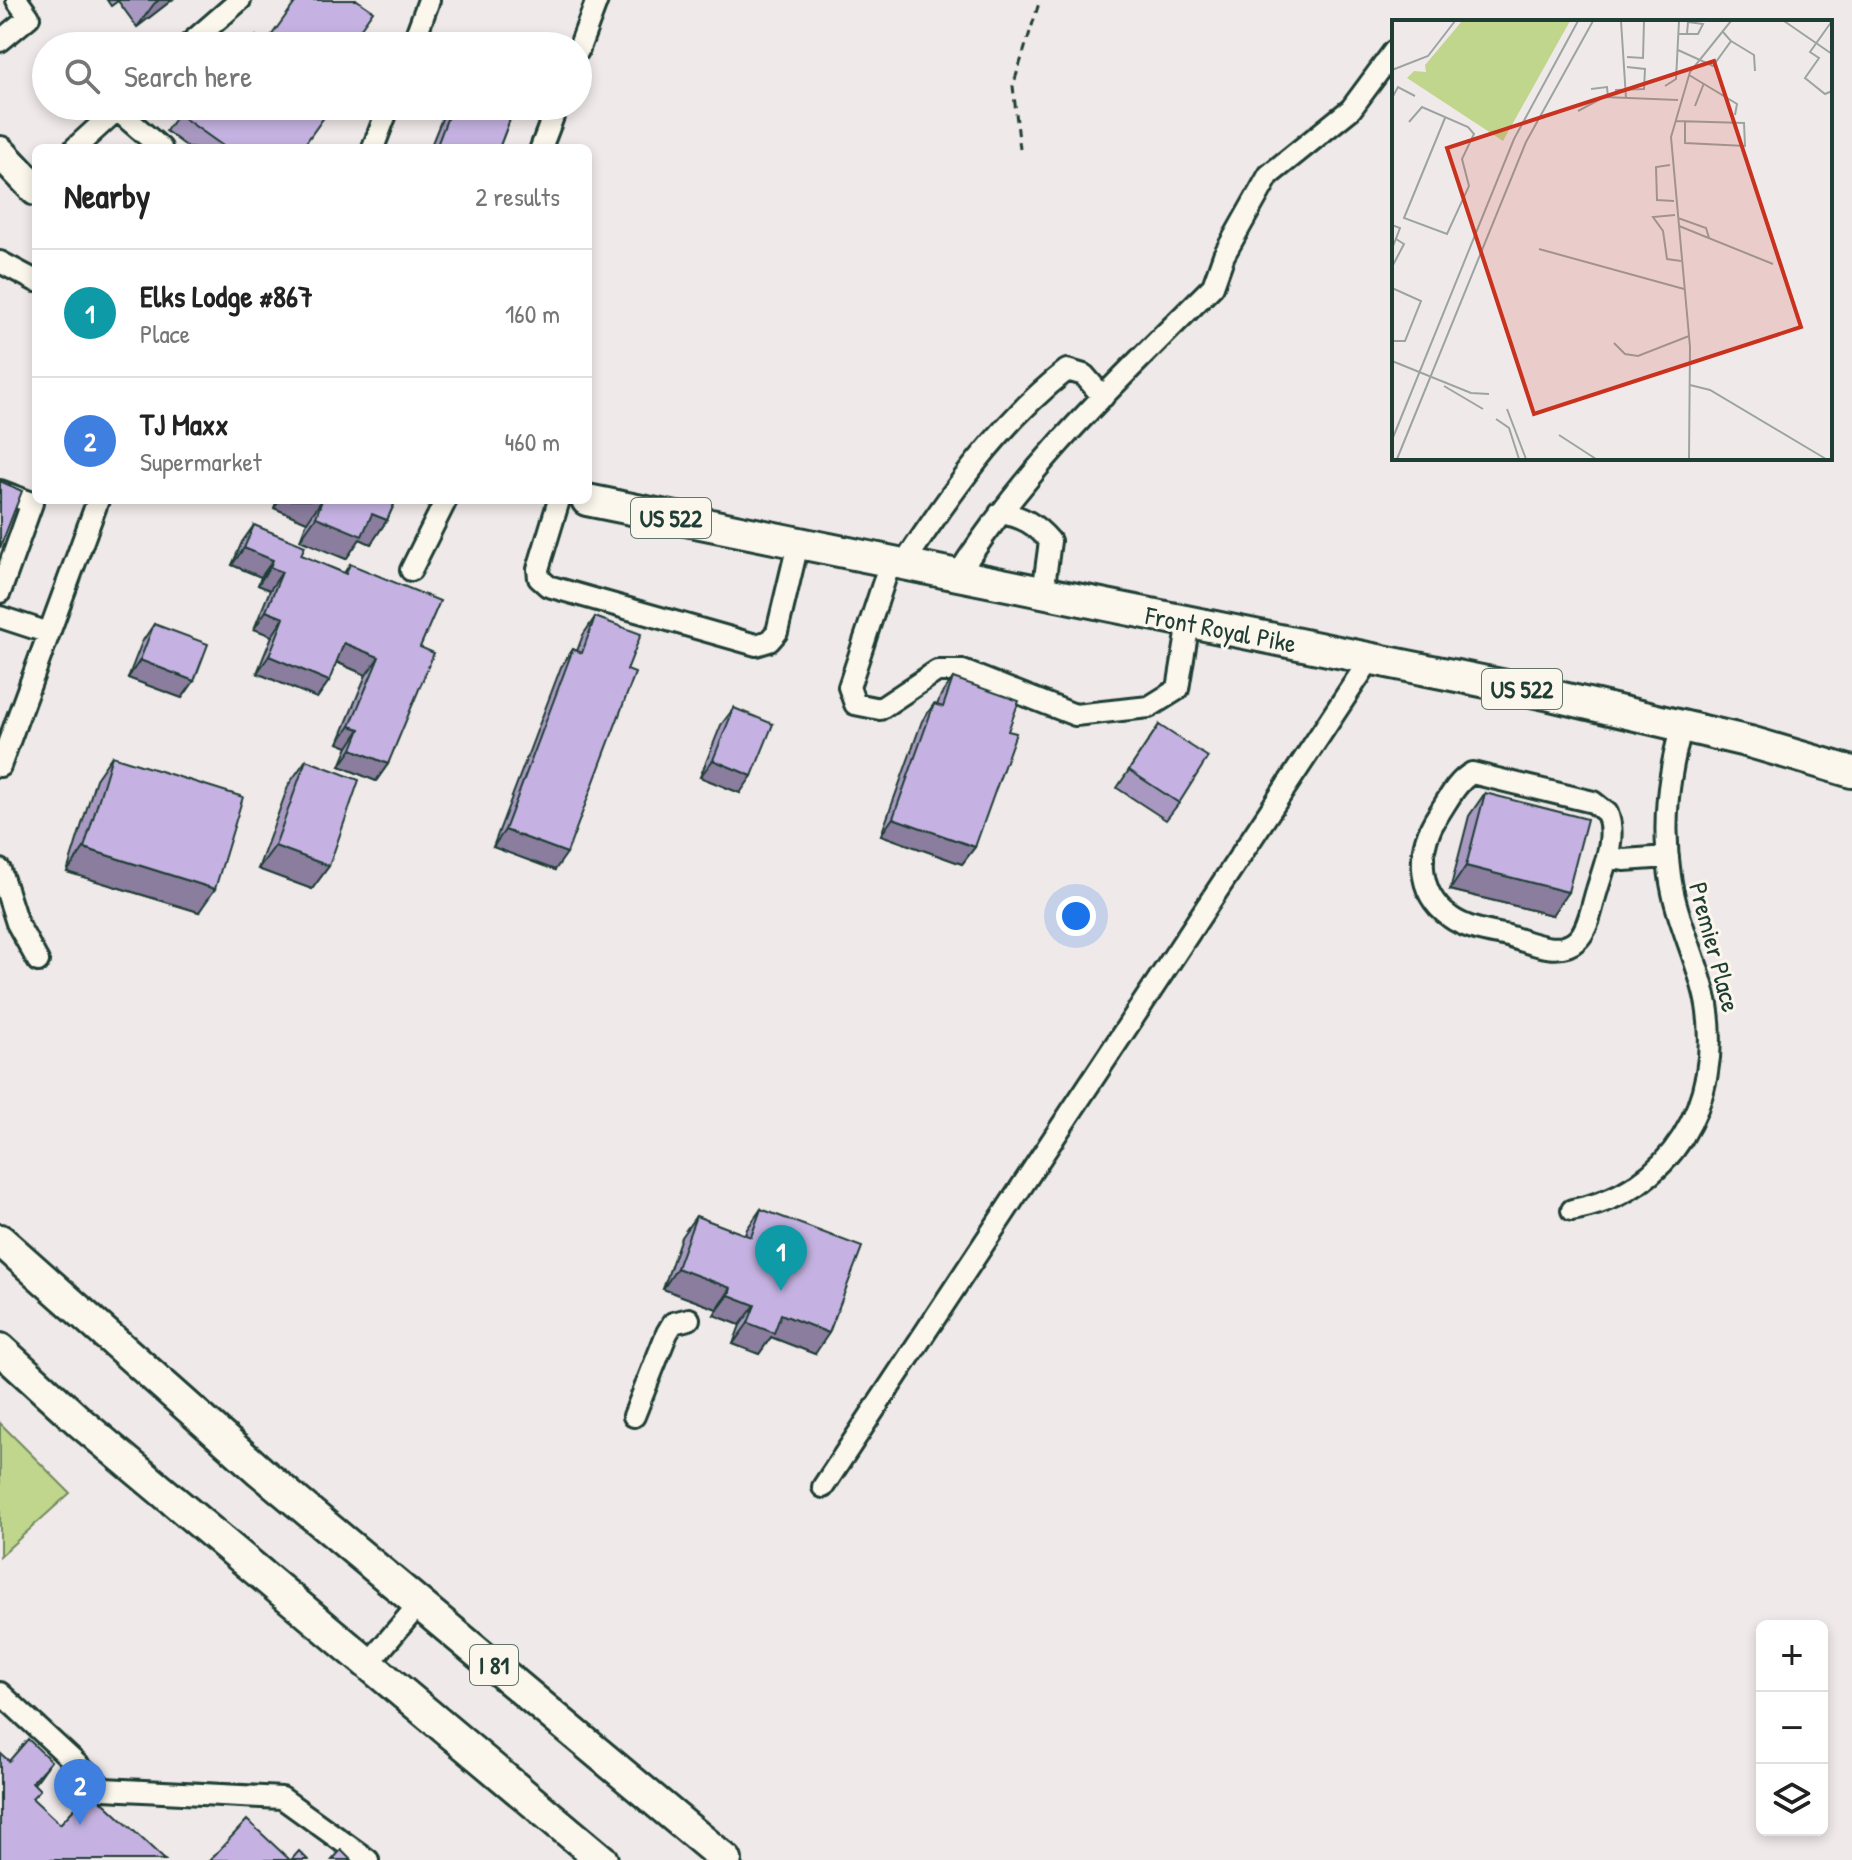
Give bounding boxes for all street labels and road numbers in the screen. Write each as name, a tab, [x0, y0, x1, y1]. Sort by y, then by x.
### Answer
road number: US 522	[631, 498, 711, 538]
street label: Front Royal Pike	[1142, 597, 1299, 661]
road number: US 522	[1482, 669, 1562, 709]
street label: Premier Place	[1681, 878, 1749, 1016]
road number: I 81	[470, 1645, 518, 1685]

